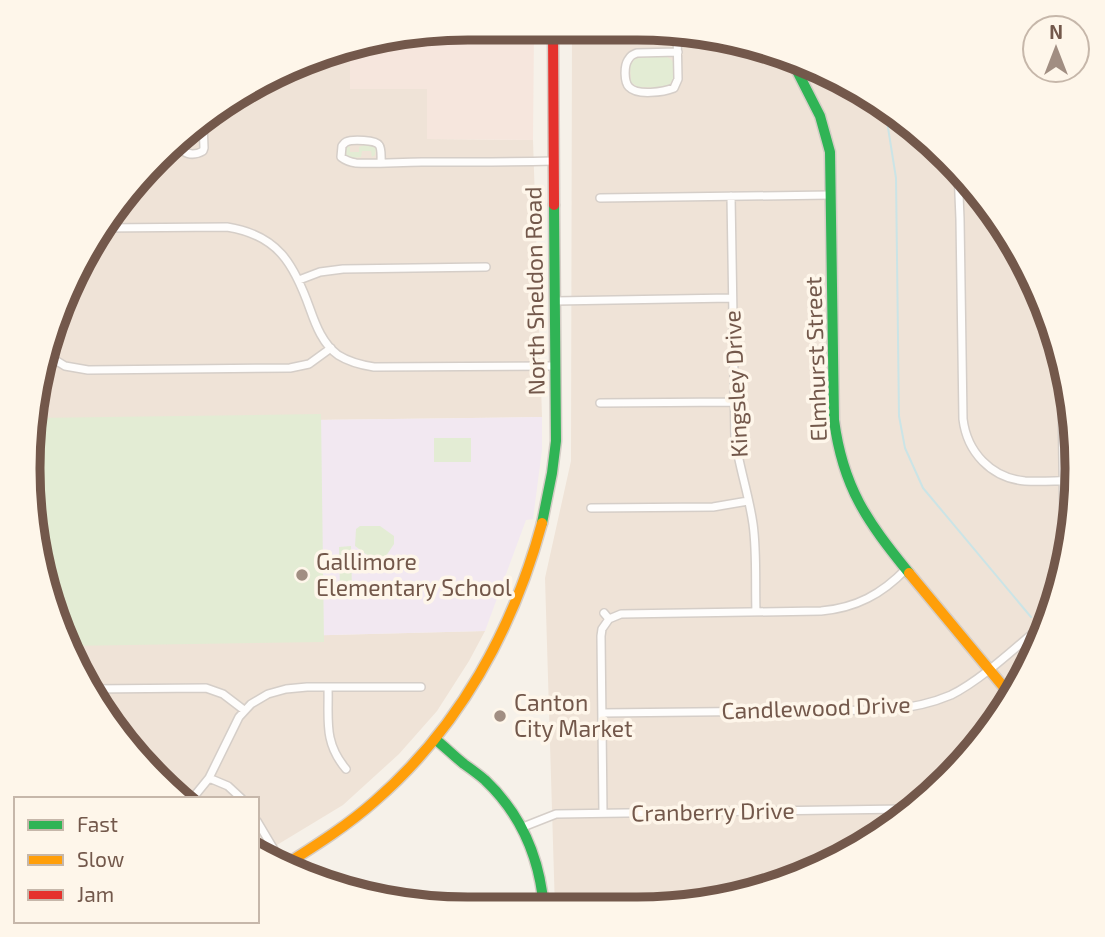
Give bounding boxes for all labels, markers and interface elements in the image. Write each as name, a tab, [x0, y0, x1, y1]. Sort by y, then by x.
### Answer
north arrow	[1021, 14, 1091, 84]
text: N	[1049, 20, 1063, 43]
street label: North Sheldon Road	[518, 186, 550, 396]
street label: Elmhurst Street	[798, 276, 832, 442]
street label: Kingsley Drive	[717, 310, 753, 459]
place label: Gallimore Elementary School	[316, 547, 512, 601]
marker: Gallimore Elementary School	[294, 567, 310, 583]
place label: Canton City Market	[514, 688, 633, 742]
street label: Candlewood Drive	[721, 690, 911, 724]
marker: Canton City Market	[492, 708, 508, 724]
street label: Cranberry Drive	[631, 796, 795, 826]
legend	[14, 797, 259, 923]
text: Fast	[77, 811, 118, 836]
text: Slow	[77, 846, 124, 871]
text: Jam	[77, 881, 114, 906]

